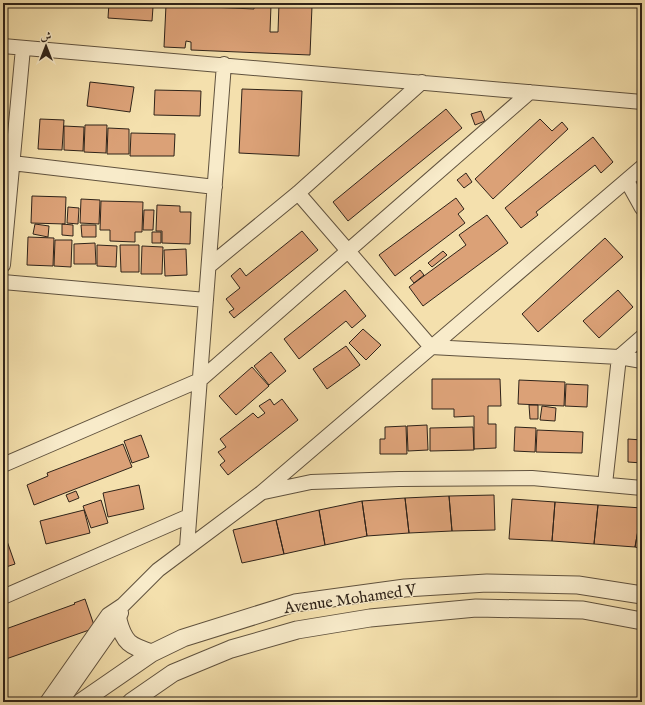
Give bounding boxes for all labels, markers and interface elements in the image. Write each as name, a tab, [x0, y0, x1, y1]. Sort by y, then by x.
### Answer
north arrow	[26, 26, 66, 66]
text: ش	[41, 30, 52, 44]
street label: Avenue Mohamed V	[282, 581, 418, 619]

